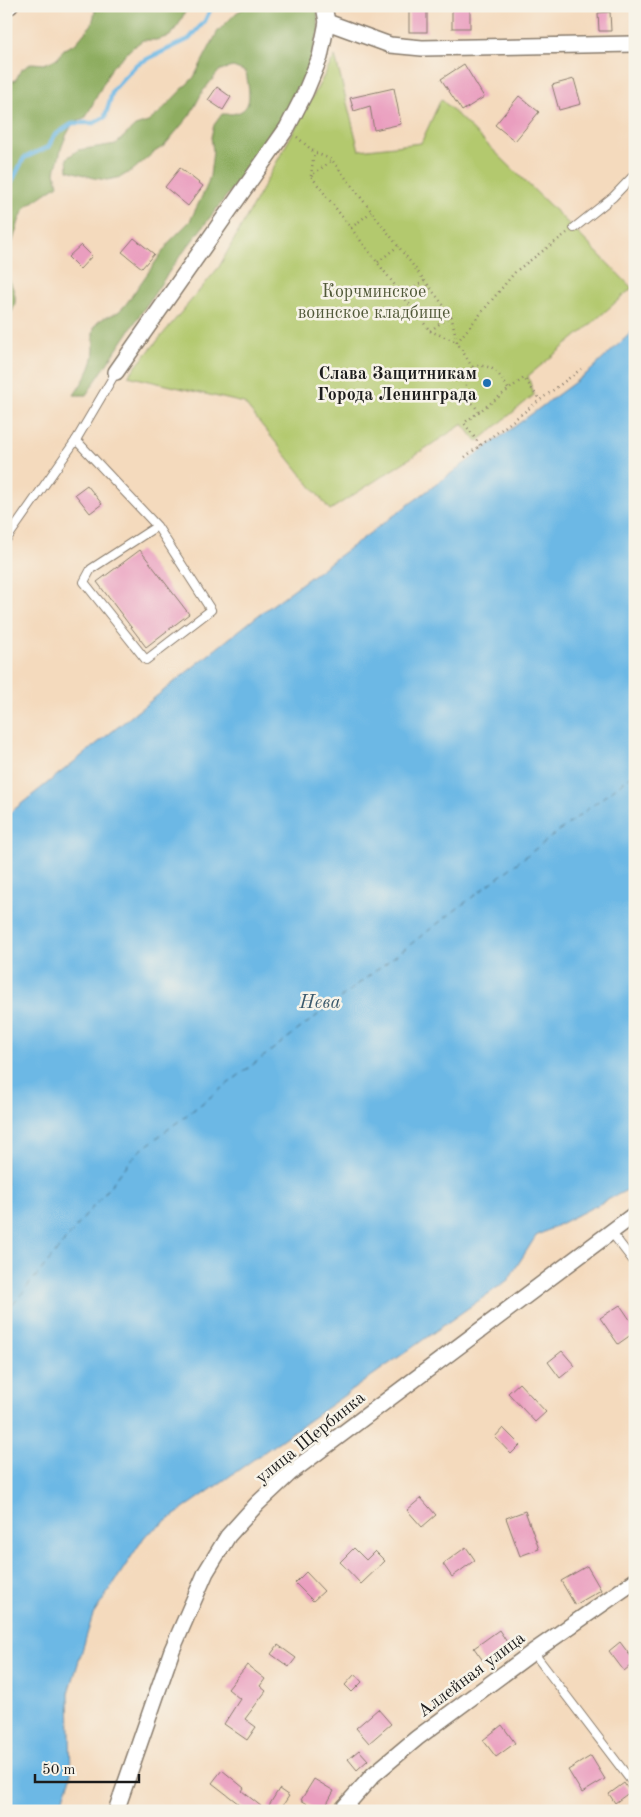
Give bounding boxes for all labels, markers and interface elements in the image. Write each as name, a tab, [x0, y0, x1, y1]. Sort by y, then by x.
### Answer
park label: Корчминское воинское кладбище	[298, 283, 450, 322]
place label: Слава Защитникам Города Ленинграда	[317, 365, 477, 404]
marker: Слава Защитникам Города Ленинграда	[481, 377, 493, 389]
water label: Нева	[298, 994, 341, 1013]
street label: улица Щербинка	[252, 1388, 369, 1487]
street label: Аллейная улица	[415, 1629, 529, 1721]
scale bar	[35, 1752, 139, 1784]
text: 50 m	[42, 1763, 76, 1778]

